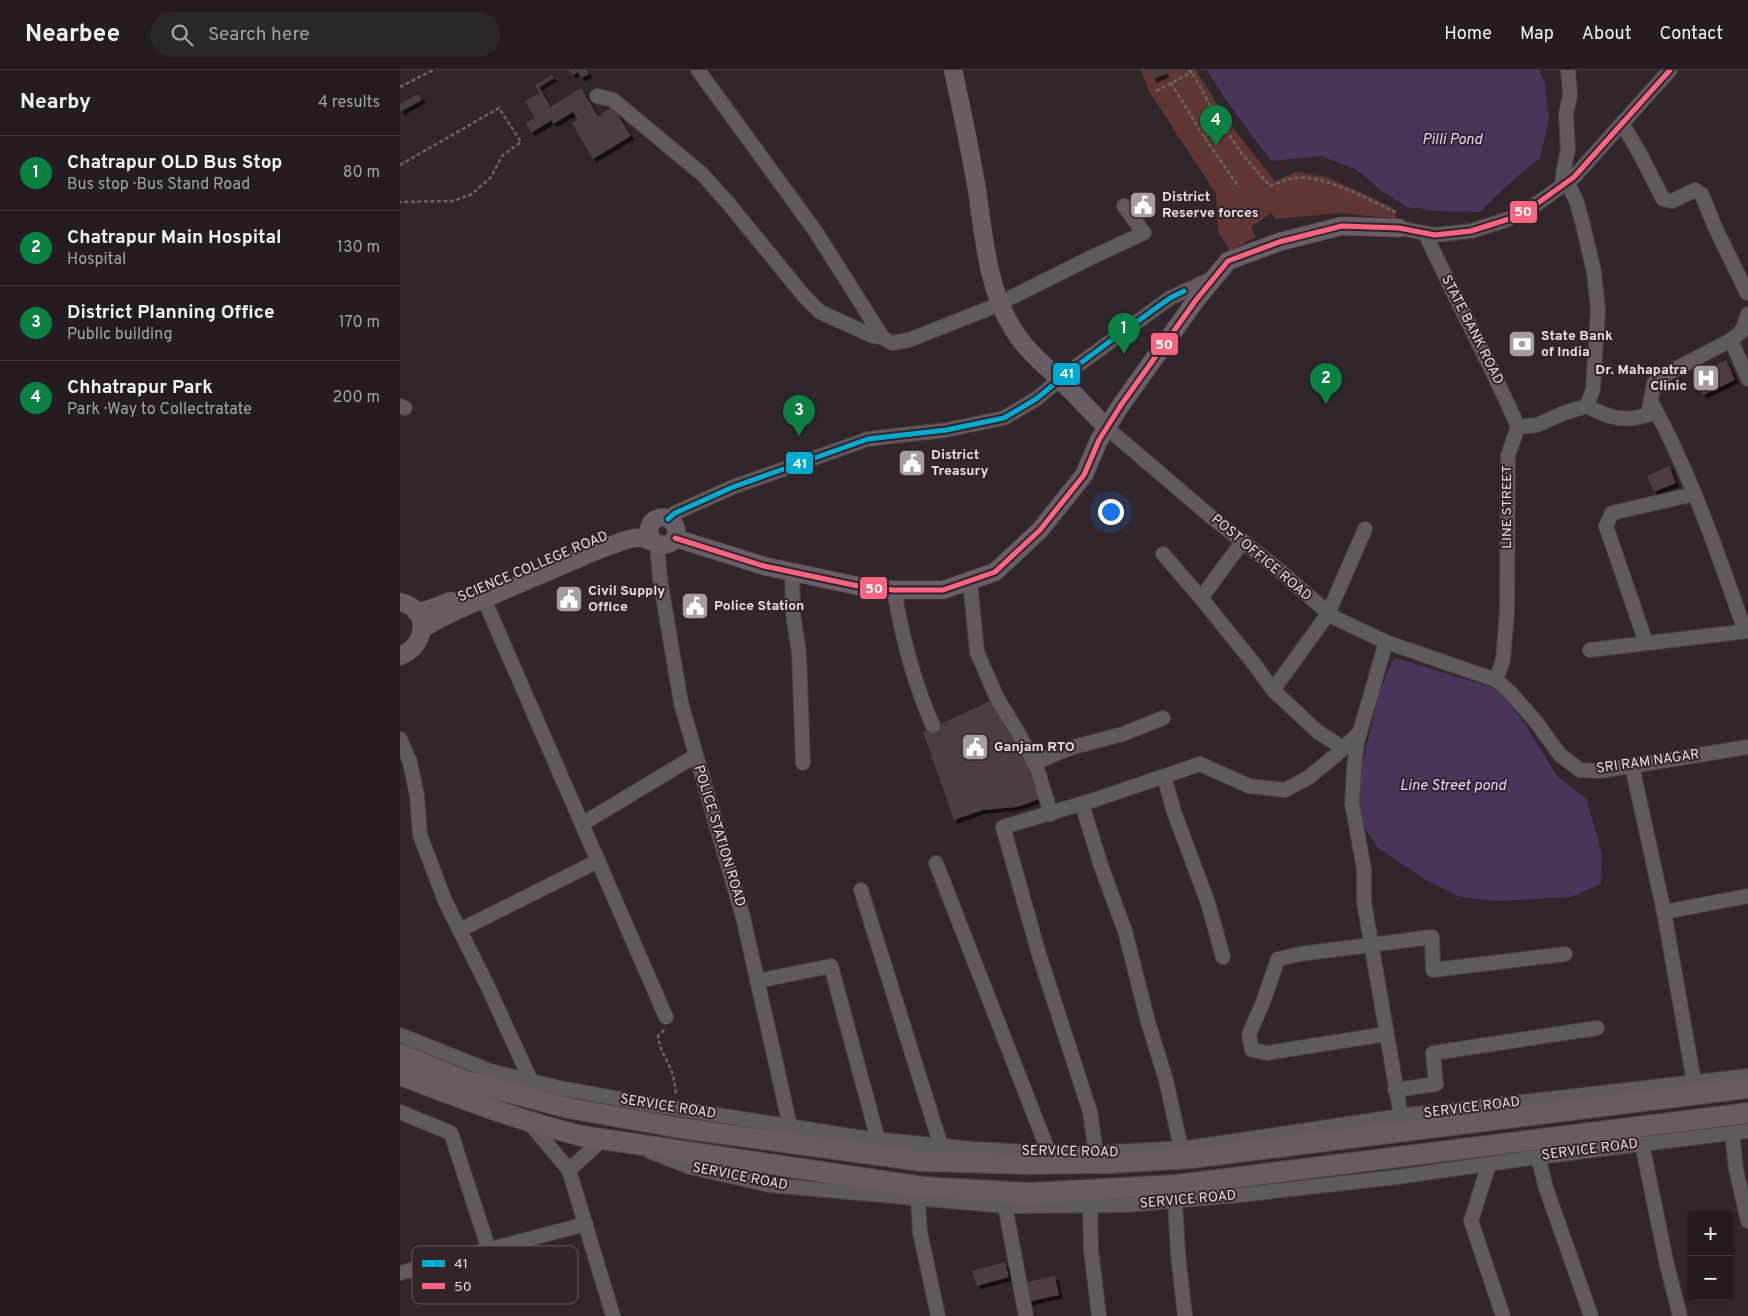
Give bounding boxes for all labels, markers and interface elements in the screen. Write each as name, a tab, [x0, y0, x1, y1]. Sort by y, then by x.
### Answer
search box	[150, 12, 500, 57]
text: Nearbee	[25, 20, 120, 50]
icon: search	[168, 21, 196, 49]
text: Search here	[208, 23, 310, 47]
text: Home	[1444, 23, 1492, 46]
text: Map	[1520, 23, 1554, 46]
text: About	[1582, 23, 1631, 46]
text: Contact	[1659, 23, 1723, 46]
text: Nearby	[20, 89, 91, 116]
text: 4 results	[318, 93, 380, 113]
pin: 4	[1200, 105, 1232, 146]
water label: Pilli Pond	[1422, 131, 1483, 150]
text: Chatrapur OLD Bus Stop	[67, 151, 282, 175]
text: 1	[33, 163, 39, 183]
text: 80 m	[343, 163, 380, 183]
text: Bus stop · Bus Stand Road	[67, 175, 250, 195]
place label: District Reserve forces	[1162, 189, 1259, 222]
public building icon: District Reserve forces	[1128, 190, 1158, 220]
line badge: 50	[1509, 200, 1538, 224]
text: 50	[1514, 204, 1532, 221]
text: Chatrapur Main Hospital	[67, 226, 282, 250]
text: 2	[31, 238, 41, 258]
text: 130 m	[337, 238, 380, 258]
text: Hospital	[67, 250, 126, 270]
street label: STATE BANK ROAD	[1437, 272, 1507, 388]
text: District Planning Office	[67, 301, 275, 325]
text: 3	[31, 313, 41, 333]
text: 170 m	[339, 313, 380, 333]
pin: 1	[1108, 313, 1140, 354]
text: Public building	[67, 325, 172, 345]
place label: State Bank of India	[1541, 328, 1613, 361]
bank icon: State Bank of India	[1507, 329, 1537, 359]
line badge: 50	[1150, 332, 1179, 356]
text: 50	[1155, 337, 1173, 354]
line badge: 41	[1052, 362, 1081, 386]
place label: Dr. Mahapatra Clinic	[1595, 362, 1687, 395]
pin: 2	[1310, 363, 1342, 404]
hospital icon: Dr. Mahapatra Clinic	[1691, 363, 1721, 393]
text: 41	[1060, 366, 1074, 383]
text: Chhatrapur Park	[67, 376, 213, 400]
text: 4	[31, 388, 41, 408]
text: 200 m	[332, 388, 380, 408]
pin: 3	[783, 395, 815, 436]
text: Park · Way to Collectratate	[67, 400, 252, 420]
place label: District Treasury	[931, 447, 989, 480]
public building icon: District Treasury	[897, 448, 927, 478]
line badge: 41	[785, 451, 814, 475]
text: 41	[793, 456, 807, 473]
street label: LINE STREET	[1499, 465, 1516, 549]
your location	[1098, 499, 1124, 525]
street label: POST OFFICE ROAD	[1207, 511, 1315, 605]
street label: SCIENCE COLLEGE ROAD	[455, 528, 611, 606]
line badge: 50	[859, 576, 888, 600]
text: 50	[865, 581, 883, 598]
place label: Civil Supply Office	[588, 583, 665, 616]
public building icon: Civil Supply Office	[554, 584, 584, 614]
public building icon: Police Station	[680, 591, 710, 621]
place label: Police Station	[714, 598, 804, 615]
public building icon: Ganjam RTO	[960, 732, 990, 762]
place label: Ganjam RTO	[994, 739, 1075, 756]
street label: SRI RAM NAGAR	[1595, 746, 1701, 778]
street label: POLICE STATION ROAD	[689, 763, 749, 909]
water label: Line Street pond	[1400, 777, 1507, 796]
street label: SERVICE ROAD	[619, 1091, 717, 1123]
street label: SERVICE ROAD	[1423, 1094, 1521, 1122]
street label: SERVICE ROAD	[1541, 1136, 1639, 1164]
street label: SERVICE ROAD	[1021, 1143, 1119, 1161]
street label: SERVICE ROAD	[691, 1159, 789, 1195]
street label: SERVICE ROAD	[1139, 1187, 1237, 1213]
map controls	[1688, 1211, 1733, 1301]
button: +	[1688, 1211, 1733, 1256]
legend	[412, 1246, 578, 1304]
text: 41	[454, 1256, 468, 1273]
button: −	[1688, 1256, 1733, 1301]
text: 50	[454, 1279, 472, 1296]

